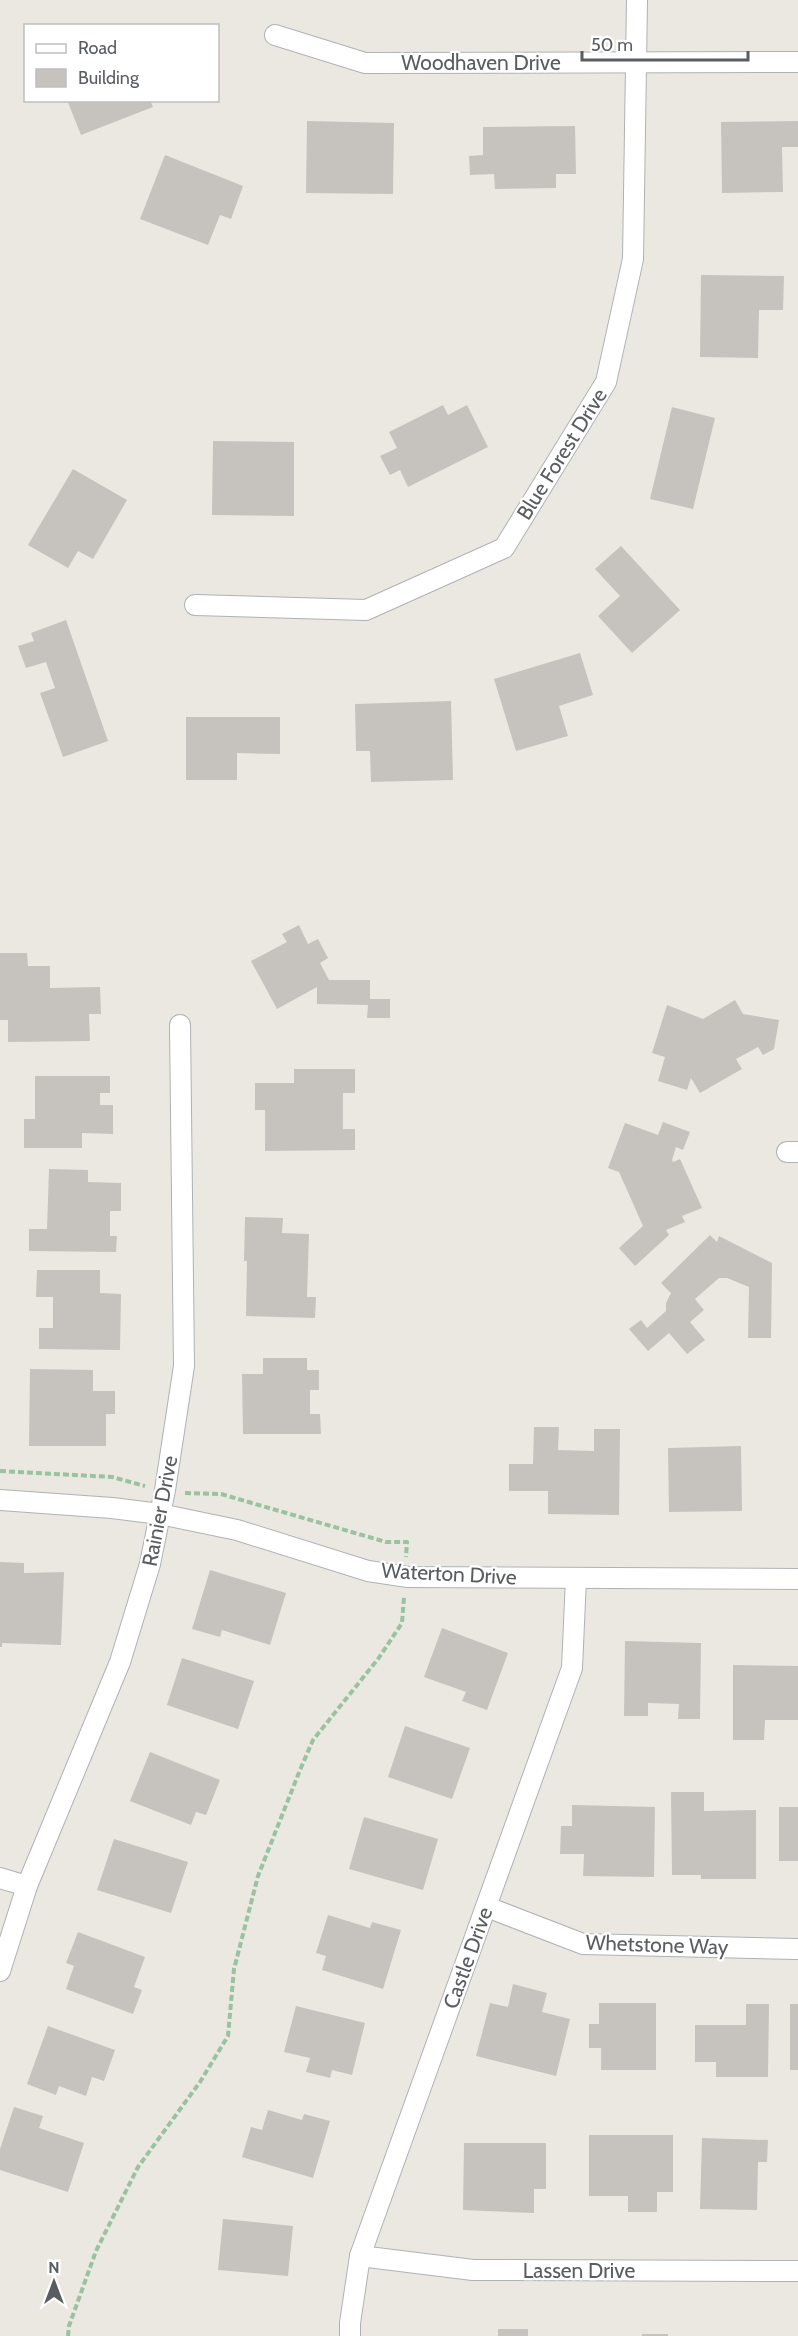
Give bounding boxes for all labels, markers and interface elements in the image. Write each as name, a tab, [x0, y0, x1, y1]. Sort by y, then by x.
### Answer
legend	[24, 24, 219, 102]
scale bar	[582, 24, 748, 62]
text: 50 m	[591, 34, 633, 56]
text: Road	[78, 37, 117, 59]
street label: Woodhaven Drive	[401, 50, 561, 75]
text: Building	[78, 67, 140, 89]
street label: Blue Forest Drive	[511, 383, 612, 524]
street label: Rainier Drive	[137, 1453, 183, 1569]
street label: Waterton Drive	[381, 1557, 518, 1590]
street label: Castle Drive	[438, 1903, 498, 2012]
street label: Whetstone Way	[585, 1930, 729, 1959]
north arrow	[24, 2252, 84, 2312]
text: N	[48, 2258, 60, 2277]
street label: Lassen Drive	[523, 2258, 635, 2283]

